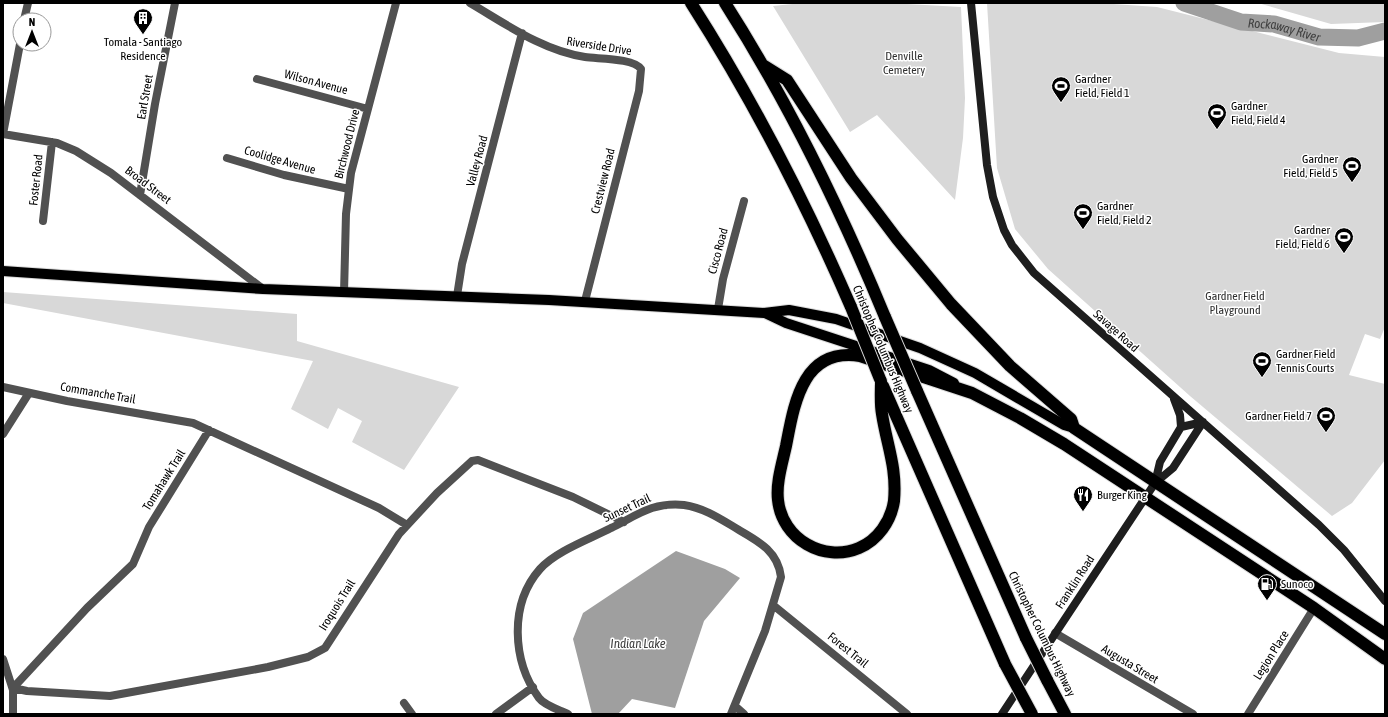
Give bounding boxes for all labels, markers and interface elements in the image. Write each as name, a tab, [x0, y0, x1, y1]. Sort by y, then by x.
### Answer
building icon: Tomala - Santiago Residence	[132, 7, 154, 35]
north arrow	[12, 12, 52, 52]
water label: Rockaway River	[1247, 15, 1323, 45]
text: N	[29, 16, 35, 28]
street label: Riverside Drive	[565, 34, 633, 58]
place label: Tomala - Santiago Residence	[104, 35, 182, 63]
park label: Denville Cemetery	[883, 49, 925, 77]
street label: Wilson Avenue	[283, 67, 349, 97]
place label: Gardner Field, Field 1	[1075, 72, 1130, 100]
street label: Earl Street	[134, 73, 156, 121]
sports icon: Gardner Field, Field 1	[1050, 75, 1072, 103]
place label: Gardner Field, Field 4	[1231, 99, 1286, 127]
sports icon: Gardner Field, Field 4	[1206, 102, 1228, 130]
street label: Birchwood Drive	[332, 108, 362, 180]
street label: Valley Road	[463, 134, 491, 188]
street label: Coolidge Avenue	[243, 143, 317, 177]
street label: Crestview Road	[588, 147, 618, 215]
place label: Gardner Field, Field 5	[1283, 152, 1338, 180]
street label: Foster Road	[26, 154, 46, 206]
sports icon: Gardner Field, Field 5	[1341, 155, 1363, 183]
street label: Broad Street	[122, 163, 174, 207]
place label: Gardner Field, Field 2	[1097, 199, 1152, 227]
sports icon: Gardner Field, Field 2	[1072, 202, 1094, 230]
place label: Gardner Field, Field 6	[1275, 223, 1330, 251]
street label: Cisco Road	[705, 226, 731, 276]
sports icon: Gardner Field, Field 6	[1333, 226, 1355, 254]
street label: Christopher Columbus Highway	[850, 283, 916, 415]
park label: Gardner Field Playground	[1205, 289, 1265, 317]
street label: Savage Road	[1091, 307, 1141, 355]
place label: Gardner Field Tennis Courts	[1276, 347, 1335, 375]
sports icon: Gardner Field Tennis Courts	[1251, 350, 1273, 378]
street label: Commanche Trail	[59, 379, 138, 407]
sports icon: Gardner Field 7	[1315, 405, 1337, 433]
place label: Gardner Field 7	[1245, 409, 1312, 423]
street label: Tomahawk Trail	[140, 446, 189, 513]
restaurant icon: Burger King	[1072, 484, 1094, 512]
place label: Burger King	[1097, 488, 1148, 502]
street label: Sunset Trail	[601, 491, 654, 525]
street label: Franklin Road	[1053, 553, 1097, 611]
street label: Christopher Columbus Highway	[1006, 569, 1078, 699]
fuel station icon: Sunoco	[1256, 573, 1278, 601]
street label: Iroquois Trail	[316, 576, 359, 633]
place label: Sunoco	[1281, 577, 1314, 591]
street label: Legion Place	[1250, 628, 1292, 682]
street label: Forest Trail	[825, 629, 872, 671]
water label: Indian Lake	[610, 636, 666, 651]
street label: Augusta Street	[1099, 642, 1161, 687]

